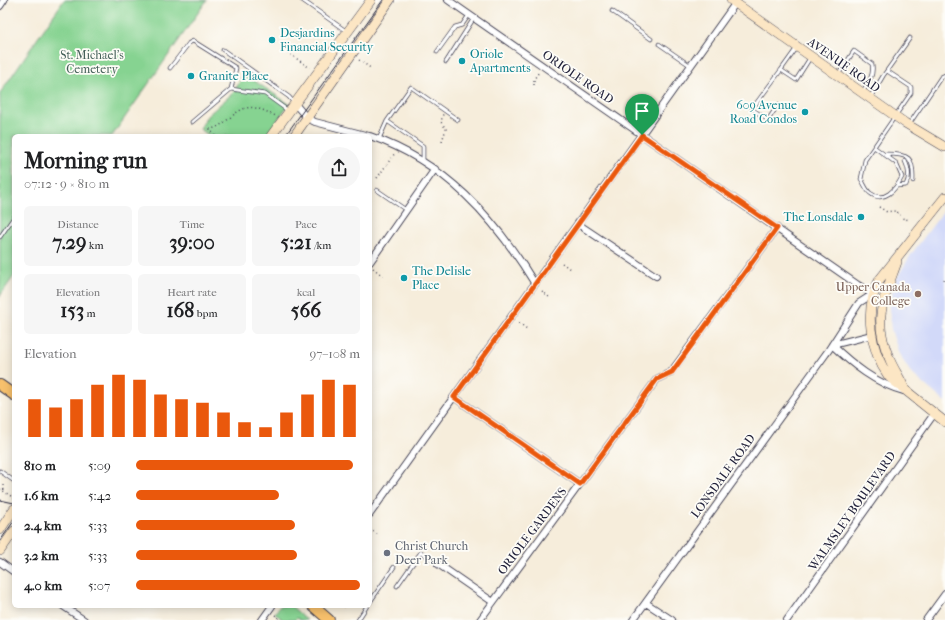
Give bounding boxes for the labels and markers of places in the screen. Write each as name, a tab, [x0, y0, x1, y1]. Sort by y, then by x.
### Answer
place label: Desjardins Financial Security	[280, 26, 374, 54]
marker: Desjardins Financial Security	[267, 35, 277, 45]
place label: Oriole Apartments	[469, 47, 531, 75]
marker: Oriole Apartments	[457, 56, 467, 66]
place label: Granite Place	[199, 69, 269, 83]
marker: Granite Place	[186, 71, 196, 81]
pin	[625, 94, 659, 135]
place label: 609 Avenue Road Condos	[730, 98, 798, 126]
marker: 609 Avenue Road Condos	[800, 107, 810, 117]
place label: The Lonsdale	[784, 210, 853, 224]
marker: The Lonsdale	[856, 212, 866, 222]
place label: The Delisle Place	[412, 264, 471, 292]
marker: The Delisle Place	[399, 273, 409, 283]
place label: Upper Canada College	[836, 280, 910, 308]
marker: Upper Canada College	[913, 289, 923, 299]
place label: Christ Church Deer Park	[395, 539, 469, 567]
marker: Christ Church Deer Park	[382, 548, 392, 558]

